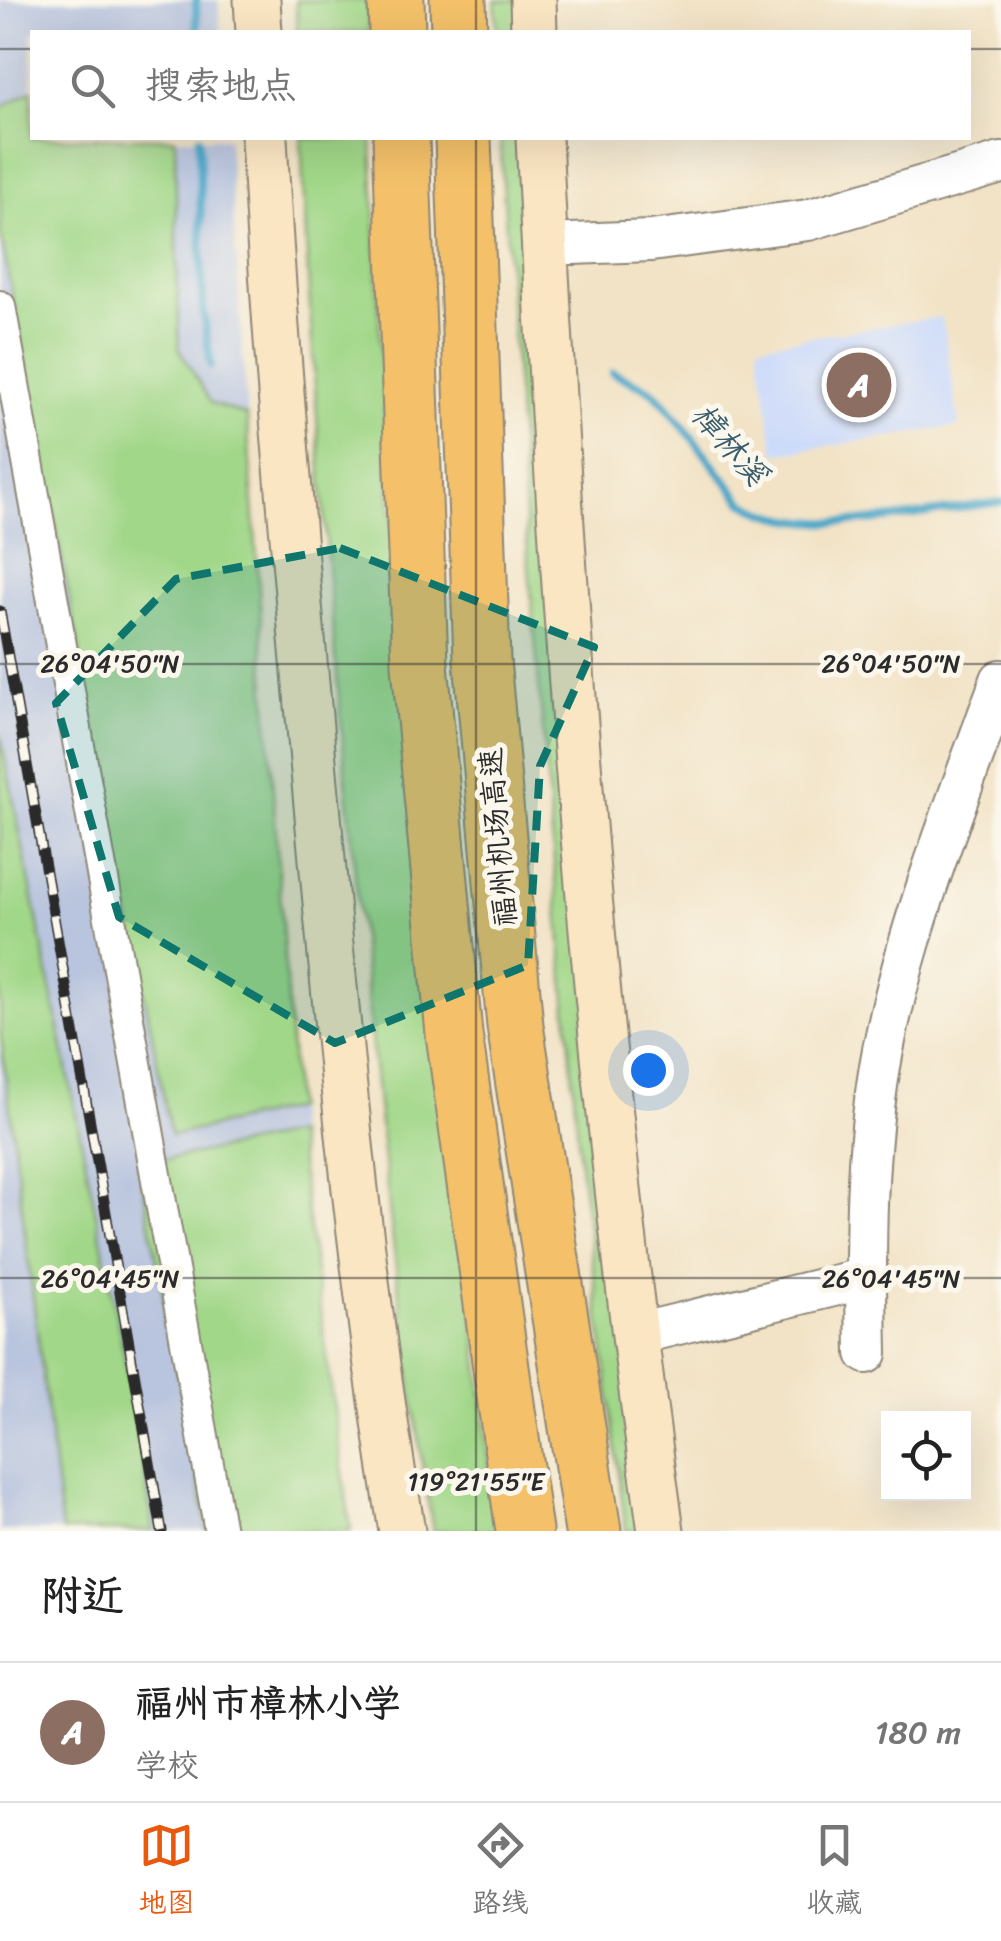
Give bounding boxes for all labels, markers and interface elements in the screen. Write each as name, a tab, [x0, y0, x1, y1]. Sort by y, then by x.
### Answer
search box	[30, 30, 971, 140]
text: 搜索地点	[145, 52, 297, 119]
icon: search	[65, 58, 120, 113]
pin: A	[826, 348, 892, 422]
water label: 樟林溪	[677, 389, 784, 501]
text: 26°04'50"N	[41, 641, 180, 686]
text: 26°04'50"N	[822, 641, 961, 686]
street label: 福州机场高速	[463, 745, 533, 929]
your location	[623, 1045, 674, 1096]
text: 26°04'45"N	[41, 1256, 180, 1301]
text: 26°04'45"N	[822, 1256, 961, 1301]
map controls	[881, 1411, 971, 1501]
button: locate	[881, 1411, 971, 1501]
text: 119°21'55"E	[408, 1459, 546, 1504]
text: 附近	[40, 1559, 124, 1633]
text: 福州市樟林小学	[135, 1670, 401, 1737]
text: A	[62, 1704, 83, 1761]
text: 180 m	[875, 1704, 961, 1761]
text: 学校	[135, 1737, 199, 1794]
tab: 地图	[139, 1818, 195, 1927]
tab: 路线	[472, 1818, 528, 1927]
tab: 收藏	[806, 1818, 862, 1927]

